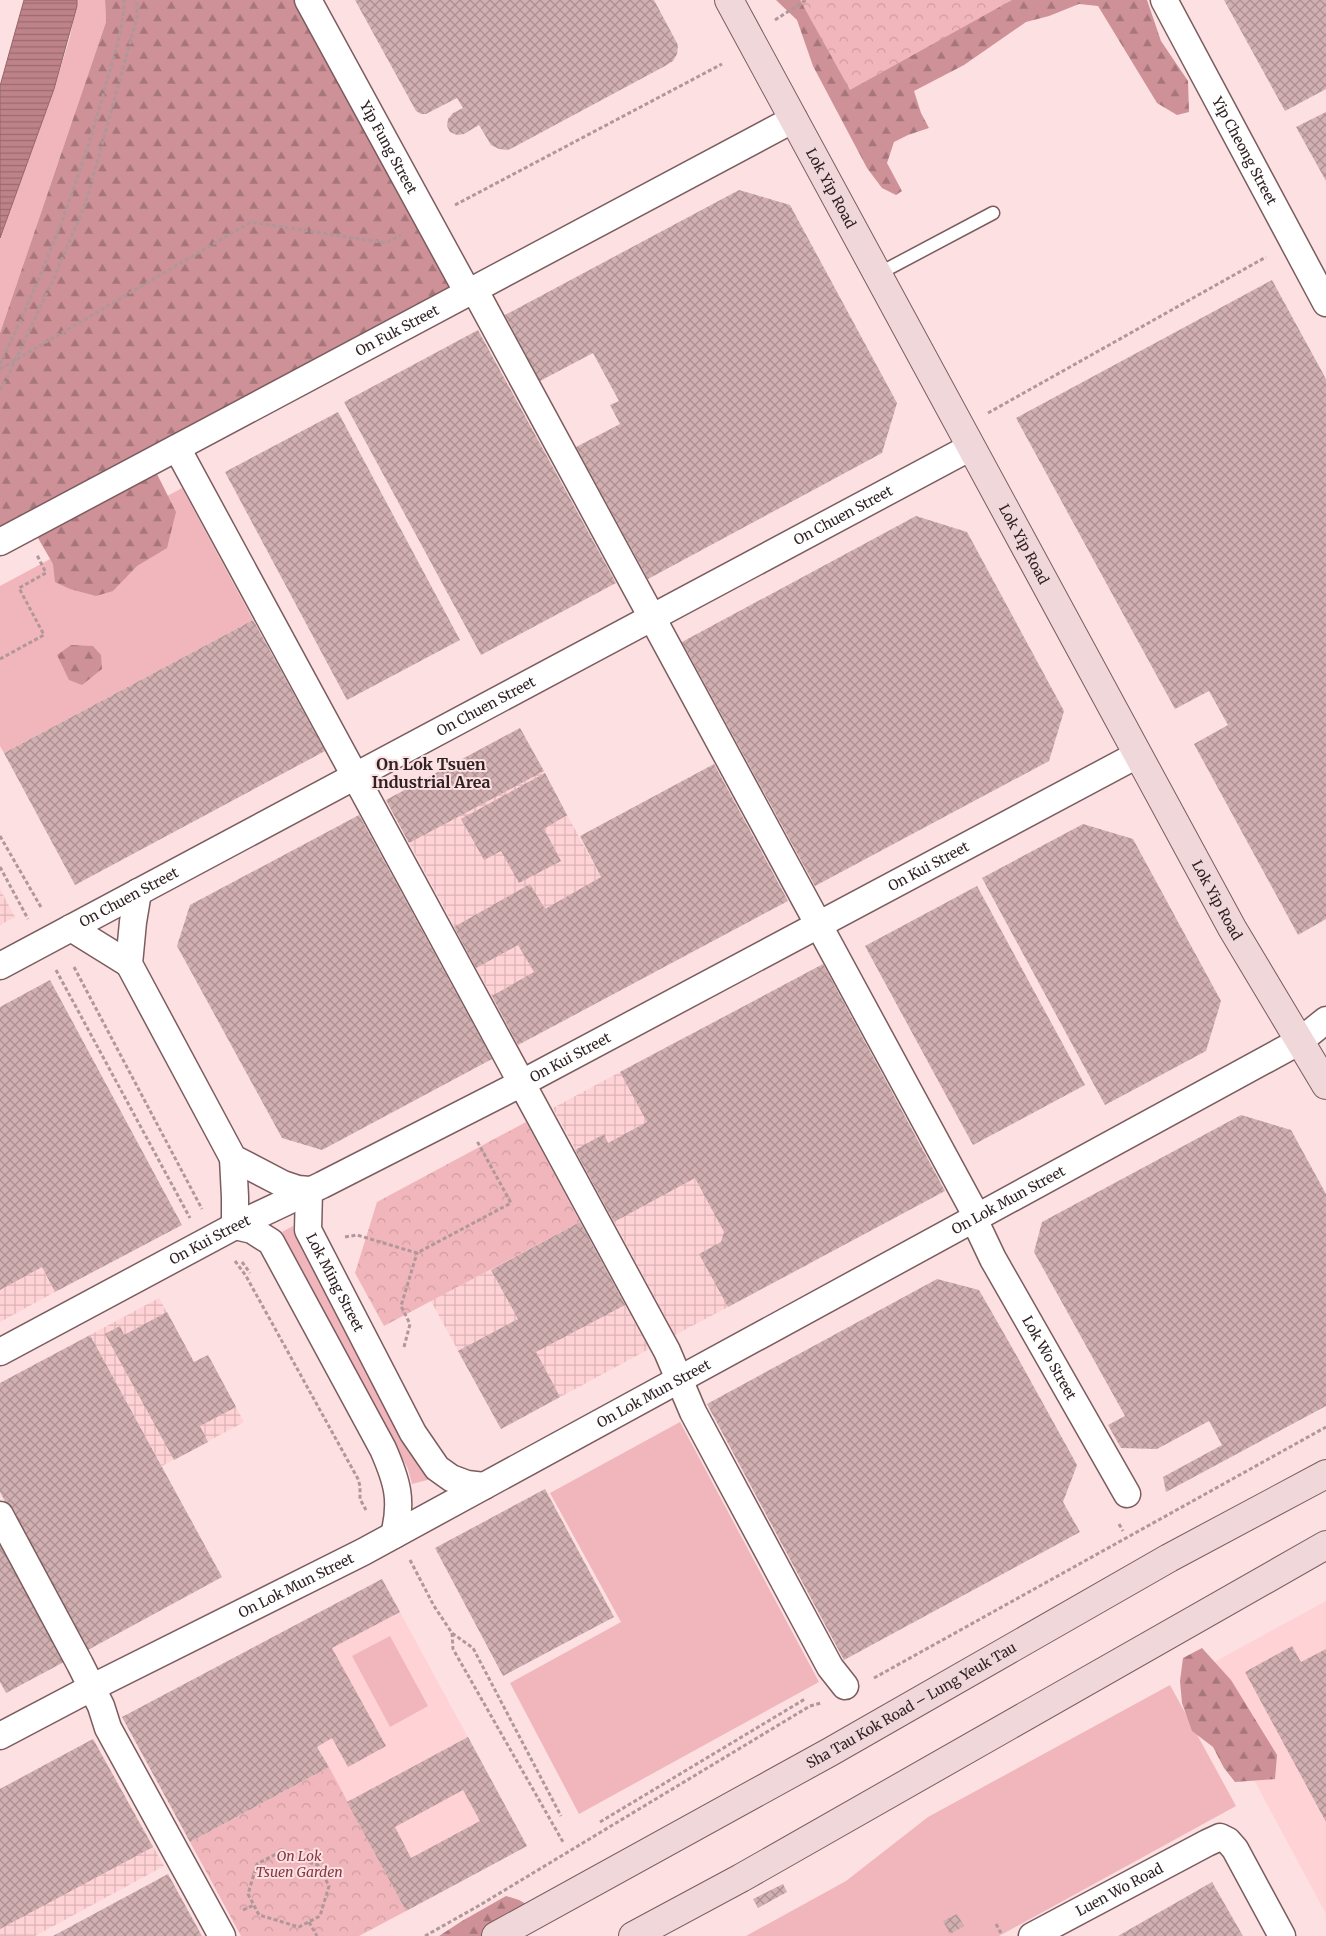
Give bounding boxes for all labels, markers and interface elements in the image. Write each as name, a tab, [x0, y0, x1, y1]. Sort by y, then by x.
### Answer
street label: Yip Cheong Street	[1208, 93, 1281, 209]
street label: Yip Fung Street	[355, 97, 421, 198]
street label: Lok Yip Road	[802, 145, 860, 232]
street label: On Fuk Street	[352, 301, 443, 360]
street label: On Chuen Street	[791, 481, 896, 549]
street label: Lok Yip Road	[995, 501, 1053, 588]
street label: On Chuen Street	[433, 672, 539, 740]
district label: On Lok Tsuen Industrial Area	[372, 754, 490, 792]
street label: On Kui Street	[885, 837, 973, 895]
street label: Lok Yip Road	[1188, 857, 1246, 944]
street label: On Chuen Street	[76, 863, 182, 931]
street label: On Kui Street	[527, 1028, 614, 1086]
street label: On Lok Mun Street	[948, 1162, 1069, 1238]
street label: On Kui Street	[166, 1211, 254, 1269]
street label: Lok Ming Street	[302, 1230, 368, 1335]
street label: Lok Wo Street	[1018, 1313, 1081, 1404]
street label: On Lok Mun Street	[594, 1355, 714, 1432]
street label: On Lok Mun Street	[235, 1549, 357, 1622]
street label: Sha Tau Kok Road – Lung Yeuk Tau	[803, 1638, 1020, 1772]
park label: On Lok Tsuen Garden	[255, 1847, 343, 1881]
street label: Luen Wo Road	[1073, 1859, 1167, 1920]

